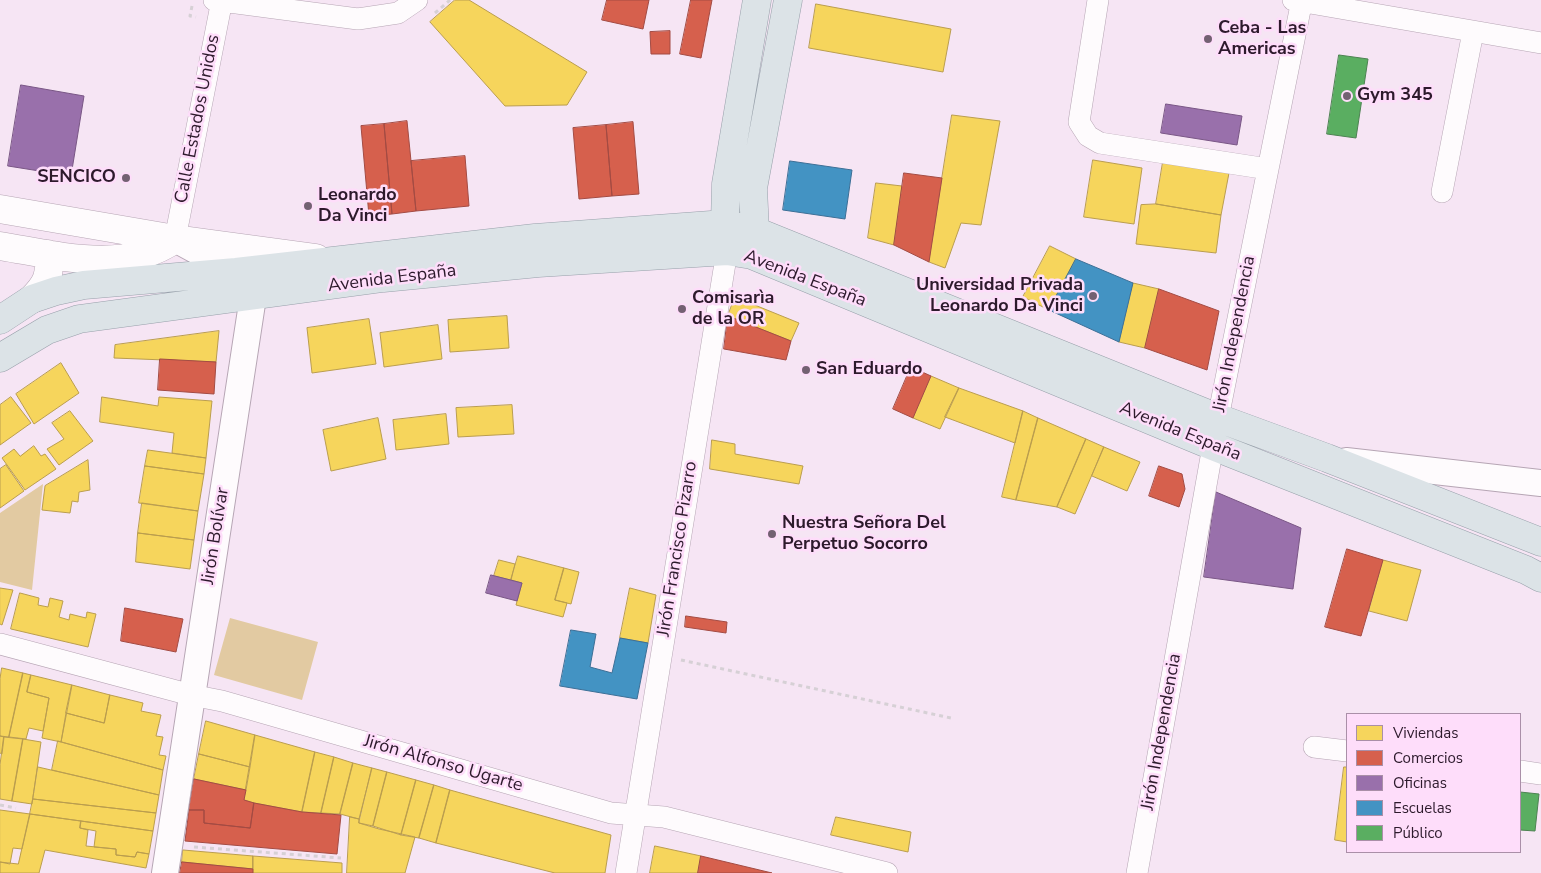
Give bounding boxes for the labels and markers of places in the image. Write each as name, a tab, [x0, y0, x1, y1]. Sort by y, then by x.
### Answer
place label: Ceba - Las Americas	[1218, 18, 1306, 60]
marker: Ceba - Las Americas	[1202, 33, 1214, 45]
place label: Gym 345	[1357, 85, 1433, 107]
marker: Gym 345	[1341, 90, 1353, 102]
place label: SENCICO	[37, 167, 116, 189]
marker: SENCICO	[120, 172, 132, 184]
place label: Leonardo Da Vinci	[318, 185, 397, 228]
marker: Leonardo Da Vinci	[302, 200, 314, 212]
place label: Universidad Privada Leonardo Da Vinci	[916, 275, 1083, 318]
place label: Comisarìa de la OR	[692, 288, 774, 330]
marker: Universidad Privada Leonardo Da Vinci	[1087, 290, 1099, 302]
marker: Comisarìa de la OR	[676, 303, 688, 315]
place label: San Eduardo	[816, 359, 922, 381]
marker: San Eduardo	[800, 364, 812, 376]
place label: Nuestra Señora Del Perpetuo Socorro	[782, 513, 946, 556]
marker: Nuestra Señora Del Perpetuo Socorro	[766, 528, 778, 540]

